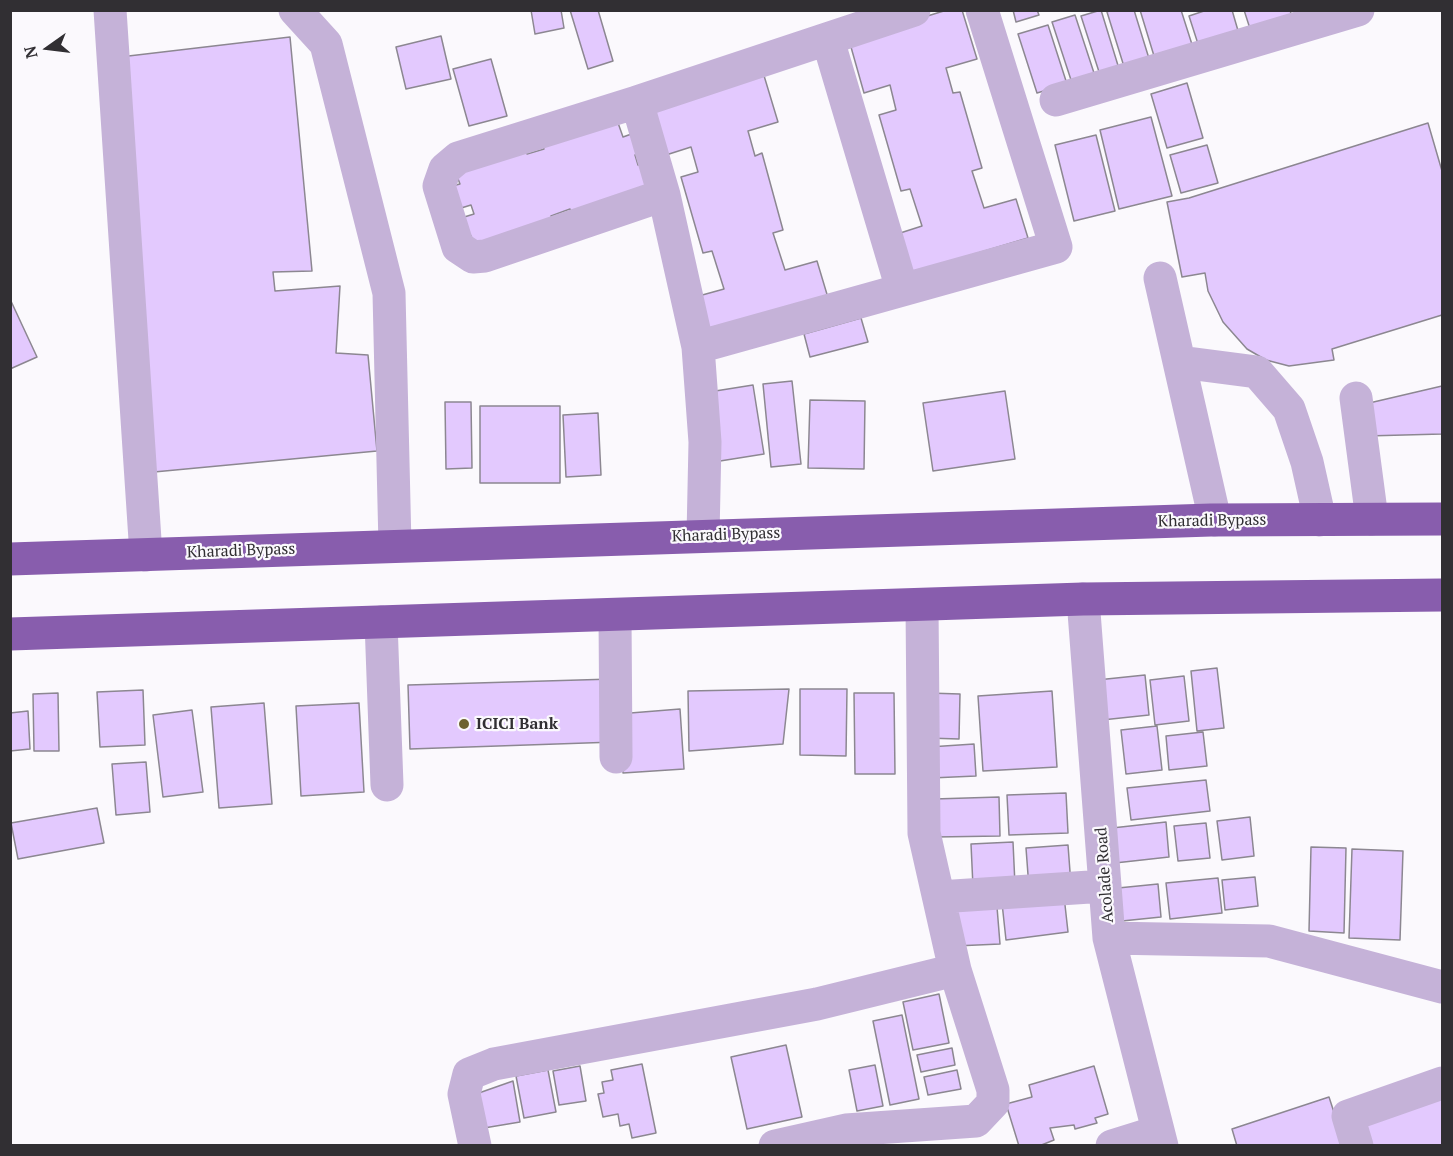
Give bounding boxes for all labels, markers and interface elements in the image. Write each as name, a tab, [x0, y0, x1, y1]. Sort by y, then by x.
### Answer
north arrow	[18, 18, 78, 78]
text: N	[18, 44, 43, 61]
street label: Kharadi Bypass	[1158, 510, 1266, 532]
street label: Kharadi Bypass	[671, 524, 781, 546]
street label: Kharadi Bypass	[186, 540, 296, 562]
place label: ICICI Bank	[476, 714, 558, 734]
marker: ICICI Bank	[457, 717, 471, 731]
street label: Acolade Road	[1092, 827, 1118, 923]

